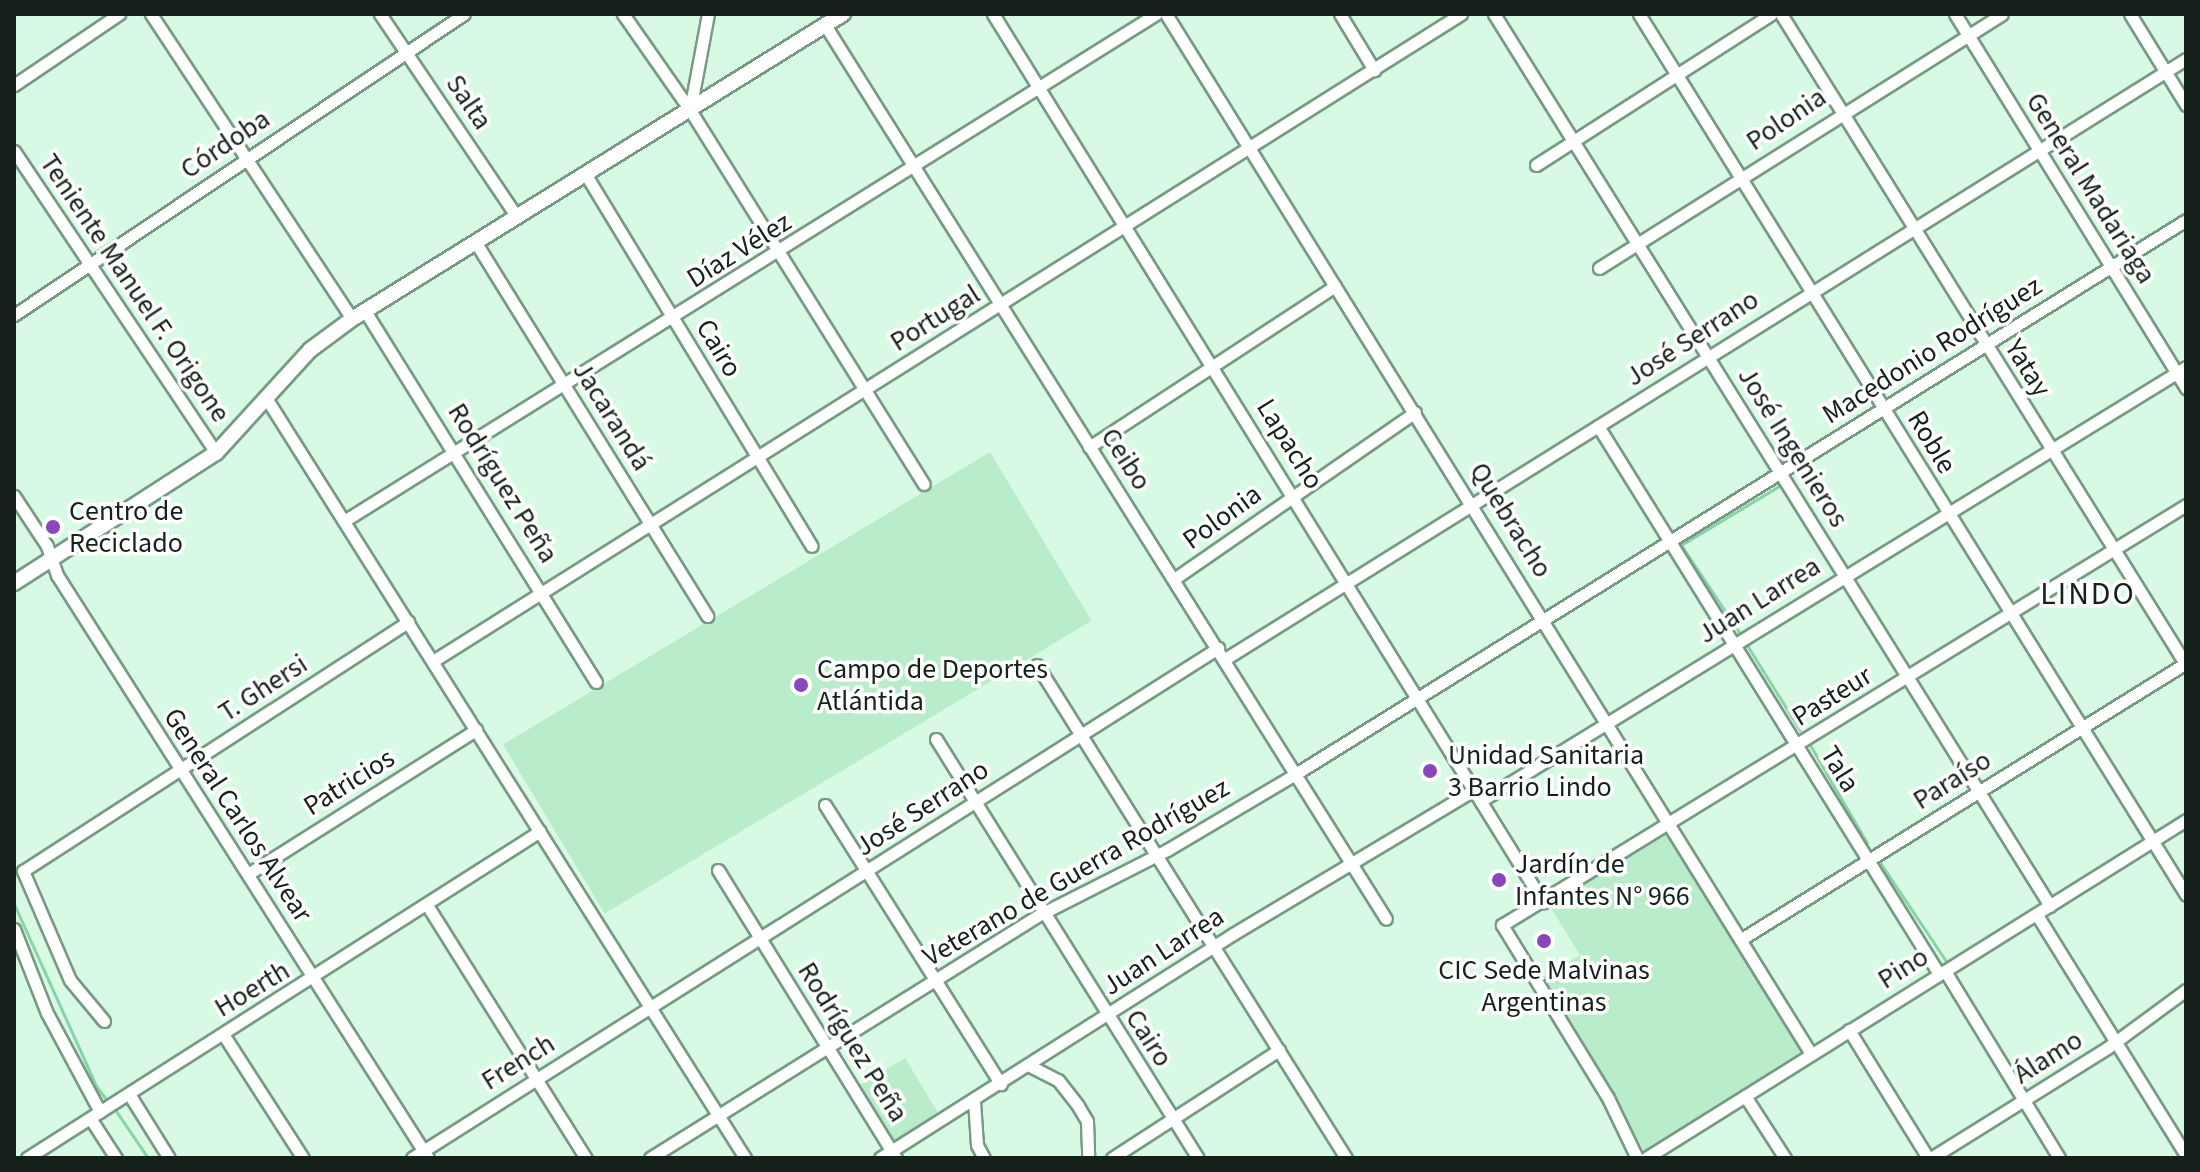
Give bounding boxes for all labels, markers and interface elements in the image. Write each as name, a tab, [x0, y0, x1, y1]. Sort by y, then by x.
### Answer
street label: Salta	[439, 68, 499, 136]
street label: Polonia	[1740, 80, 1832, 158]
street label: General Madariaga	[2019, 86, 2163, 290]
street label: Córdoba	[174, 102, 276, 186]
street label: Teniente Manuel F. Origone	[33, 147, 237, 429]
street label: Díaz Vélez	[681, 205, 797, 295]
street label: Macedonio Rodríguez	[1816, 269, 2048, 431]
street label: Portugal	[884, 277, 986, 359]
street label: José Serrano	[1619, 283, 1765, 393]
street label: Cairo	[689, 313, 749, 383]
street label: Yatay	[1998, 333, 2058, 403]
street label: Jacarandá	[565, 355, 659, 477]
street label: José Ingenieros	[1730, 361, 1856, 533]
street label: Lapacho	[1249, 393, 1331, 495]
street label: Rodríguez Peña	[440, 397, 566, 569]
street label: Roble	[1900, 404, 1964, 480]
street label: Ceibo	[1094, 422, 1158, 496]
street label: Quebracho	[1462, 456, 1560, 584]
street label: Polonia	[1176, 477, 1268, 557]
place label: Centro de Reciclado	[69, 494, 183, 560]
marker: Centro de Reciclado	[44, 518, 62, 536]
street label: Juan Larrea	[1692, 549, 1826, 651]
district label: LINDO	[2040, 575, 2136, 613]
street label: T. Ghersi	[212, 647, 314, 729]
place label: Campo de Deportes Atlántida	[817, 652, 1048, 718]
street label: Pasteur	[1786, 658, 1878, 734]
marker: Campo de Deportes Atlántida	[792, 676, 810, 694]
street label: General Carlos Alvear	[156, 702, 320, 928]
place label: Unidad Sanitaria 3 Barrio Lindo	[1448, 738, 1644, 804]
street label: Tala	[1813, 740, 1867, 798]
street label: Patricios	[297, 741, 401, 823]
street label: Paraíso	[1907, 743, 1997, 817]
street label: José Serrano	[849, 753, 995, 863]
marker: Unidad Sanitaria 3 Barrio Lindo	[1419, 760, 1441, 782]
street label: Veterano de Guerra Rodríguez	[917, 770, 1235, 974]
place label: Jardín de Infantes N° 966	[1515, 847, 1690, 913]
marker: Jardín de Infantes N° 966	[1490, 871, 1508, 889]
street label: Juan Larrea	[1096, 899, 1230, 1003]
marker: CIC Sede Malvinas Argentinas	[1535, 932, 1553, 950]
street label: Pino	[1872, 940, 1934, 996]
place label: CIC Sede Malvinas Argentinas	[1438, 953, 1650, 1019]
street label: Hoerth	[208, 954, 296, 1024]
street label: Rodríguez Peña	[790, 956, 916, 1128]
street label: Cairo	[1118, 1003, 1180, 1073]
street label: Álamo	[2007, 1023, 2089, 1091]
street label: French	[475, 1027, 561, 1097]

